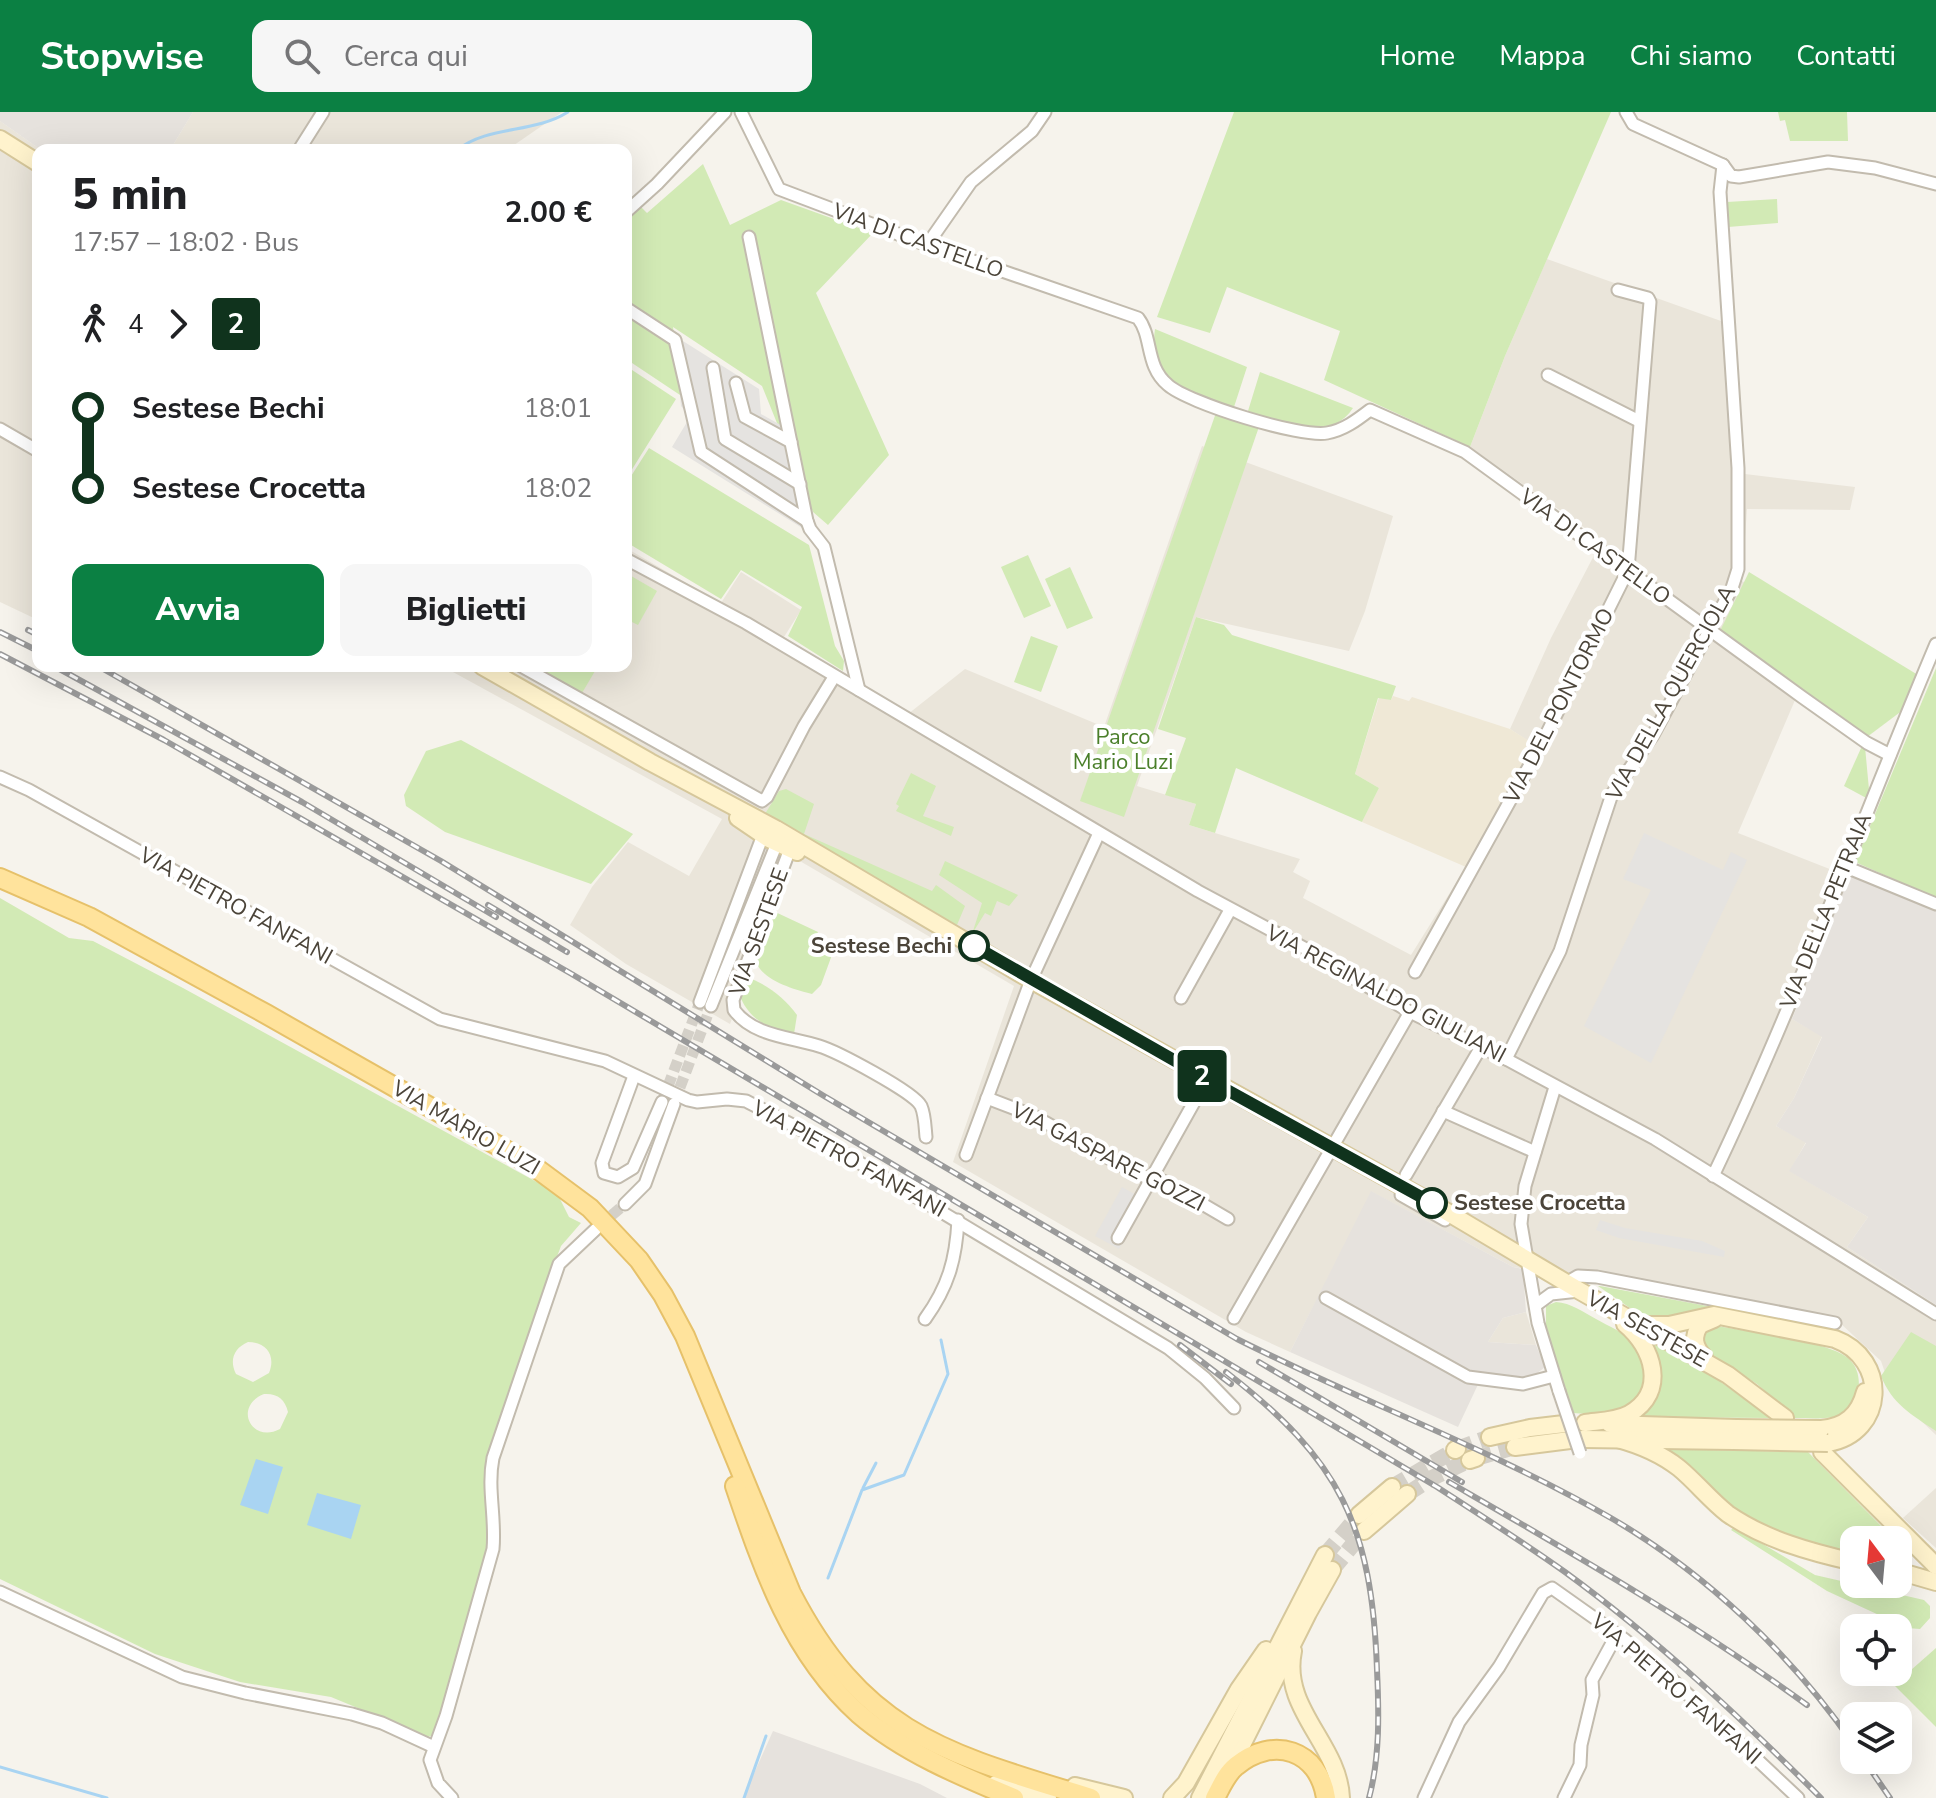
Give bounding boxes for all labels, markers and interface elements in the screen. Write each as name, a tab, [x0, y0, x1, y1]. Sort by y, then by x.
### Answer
search box	[252, 20, 812, 92]
text: Stopwise	[40, 31, 204, 82]
icon: search	[280, 34, 324, 78]
text: Cerca qui	[344, 36, 468, 77]
text: Home	[1379, 37, 1455, 75]
text: Mappa	[1499, 37, 1586, 75]
text: Chi siamo	[1630, 37, 1752, 75]
text: Contatti	[1796, 37, 1896, 75]
text: 5 min	[72, 165, 188, 225]
text: 2.00 €	[504, 192, 592, 233]
street label: VIA DI CASTELLO	[828, 196, 1008, 286]
text: 17:57 – 18:02 · Bus	[72, 225, 299, 260]
icon: walk	[72, 302, 116, 346]
icon: forward	[156, 302, 200, 346]
text: 2	[228, 305, 244, 343]
text: 4	[128, 307, 144, 342]
text: Sestese Bechi	[132, 388, 325, 429]
text: 18:01	[524, 391, 592, 426]
text: Sestese Crocetta	[132, 468, 366, 509]
text: 18:02	[524, 471, 592, 506]
street label: VIA DI CASTELLO	[1513, 481, 1676, 612]
button: Avvia	[72, 564, 324, 656]
button: Biglietti	[340, 564, 592, 656]
street label: VIA DELLA QUERCIOLA	[1599, 580, 1743, 807]
street label: VIA DEL PONTORMO	[1496, 603, 1621, 810]
park label: Parco Mario Luzi	[1073, 722, 1173, 777]
street label: VIA DELLA PETRAIA	[1773, 809, 1879, 1014]
street label: VIA PIETRO FANFANI	[133, 840, 338, 972]
street label: VIA SESTESE	[722, 864, 796, 1001]
street label: VIA REGINALDO GIULIANI	[1260, 917, 1511, 1070]
place label: Sestese Bechi	[811, 931, 952, 961]
marker: Sestese Bechi	[959, 931, 989, 961]
line badge: 2	[1176, 1050, 1228, 1102]
text: 2	[1194, 1057, 1210, 1095]
street label: VIA MARIO LUZI	[386, 1073, 545, 1183]
street label: VIA PIETRO FANFANI	[746, 1093, 951, 1225]
street label: VIA GASPARE GOZZI	[1005, 1095, 1210, 1219]
marker: Sestese Crocetta	[1417, 1188, 1447, 1218]
place label: Sestese Crocetta	[1454, 1188, 1626, 1218]
street label: VIA SESTESE	[1580, 1283, 1713, 1375]
north arrow	[1840, 1526, 1912, 1598]
map controls	[1840, 1526, 1912, 1774]
street label: VIA PIETRO FANFANI	[1584, 1606, 1768, 1771]
button: locate	[1840, 1614, 1912, 1686]
button: layers	[1840, 1702, 1912, 1774]

